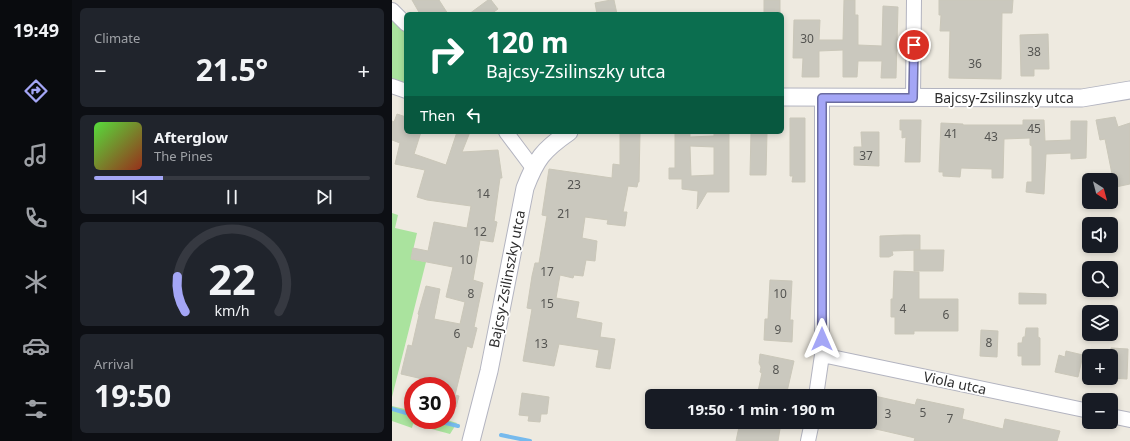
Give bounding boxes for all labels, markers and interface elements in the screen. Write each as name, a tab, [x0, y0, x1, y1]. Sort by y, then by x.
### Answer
text: 19:49	[13, 18, 59, 42]
text: 120 m	[486, 23, 569, 61]
icon: right	[420, 28, 472, 80]
pin	[897, 28, 931, 62]
text: Climate	[94, 29, 140, 47]
house number: 30	[800, 30, 814, 47]
icon: arrive	[903, 34, 925, 56]
house number: 38	[1027, 43, 1041, 60]
text: 21.5°	[196, 49, 268, 90]
text: −	[94, 55, 107, 85]
text: +	[357, 55, 370, 85]
house number: 36	[968, 55, 982, 72]
text: Bajcsy-Zsilinszky utca	[486, 59, 666, 83]
icon: directions	[22, 77, 50, 105]
street label: Bajcsy-Zsilinszky utca	[934, 88, 1074, 107]
icon: left	[463, 104, 485, 126]
text: Then	[420, 105, 455, 125]
house number: 45	[1027, 120, 1041, 137]
house number: 41	[944, 125, 958, 142]
text: Afterglow	[154, 127, 228, 147]
house number: 43	[984, 128, 998, 145]
icon: music	[22, 141, 50, 169]
text: The Pines	[154, 147, 213, 165]
house number: 37	[859, 147, 873, 164]
north arrow	[1082, 173, 1118, 209]
map controls	[1082, 173, 1118, 429]
house number: 23	[567, 176, 581, 193]
house number: 14	[476, 185, 490, 202]
icon: previous	[129, 186, 151, 208]
icon: pause	[221, 186, 243, 208]
icon: next	[313, 186, 335, 208]
icon: phone	[22, 204, 50, 232]
house number: 21	[557, 205, 571, 222]
street label: Bajcsy-Zsilinszky utca	[484, 209, 529, 349]
button: sound	[1082, 217, 1118, 253]
house number: 12	[473, 223, 487, 240]
text: 22	[208, 251, 256, 307]
house number: 10	[459, 251, 473, 268]
button: search	[1082, 261, 1118, 297]
house number: 17	[540, 263, 554, 280]
icon: climate	[22, 268, 50, 296]
house number: 8	[468, 285, 475, 302]
house number: 10	[773, 285, 787, 302]
house number: 15	[540, 295, 554, 312]
house number: 4	[900, 300, 907, 317]
text: km/h	[214, 301, 250, 320]
button: layers	[1082, 305, 1118, 341]
house number: 6	[943, 306, 950, 323]
position arrow	[801, 318, 843, 360]
house number: 9	[775, 321, 782, 338]
house number: 6	[454, 325, 461, 342]
icon: car	[22, 332, 50, 360]
house number: 8	[986, 334, 993, 351]
house number: 13	[534, 335, 548, 352]
button: +	[1082, 349, 1118, 385]
text: Arrival	[94, 355, 134, 373]
house number: 8	[773, 361, 780, 378]
street label: Viola utca	[922, 367, 988, 398]
text: 19:50	[94, 375, 171, 416]
speed limit sign: 30	[404, 377, 456, 429]
button: −	[1082, 393, 1118, 429]
icon: filters	[22, 395, 50, 423]
text: 19:50 · 1 min · 190 m	[687, 399, 835, 419]
house number: 5	[920, 404, 927, 421]
house number: 3	[885, 405, 892, 422]
house number: 7	[947, 410, 954, 427]

